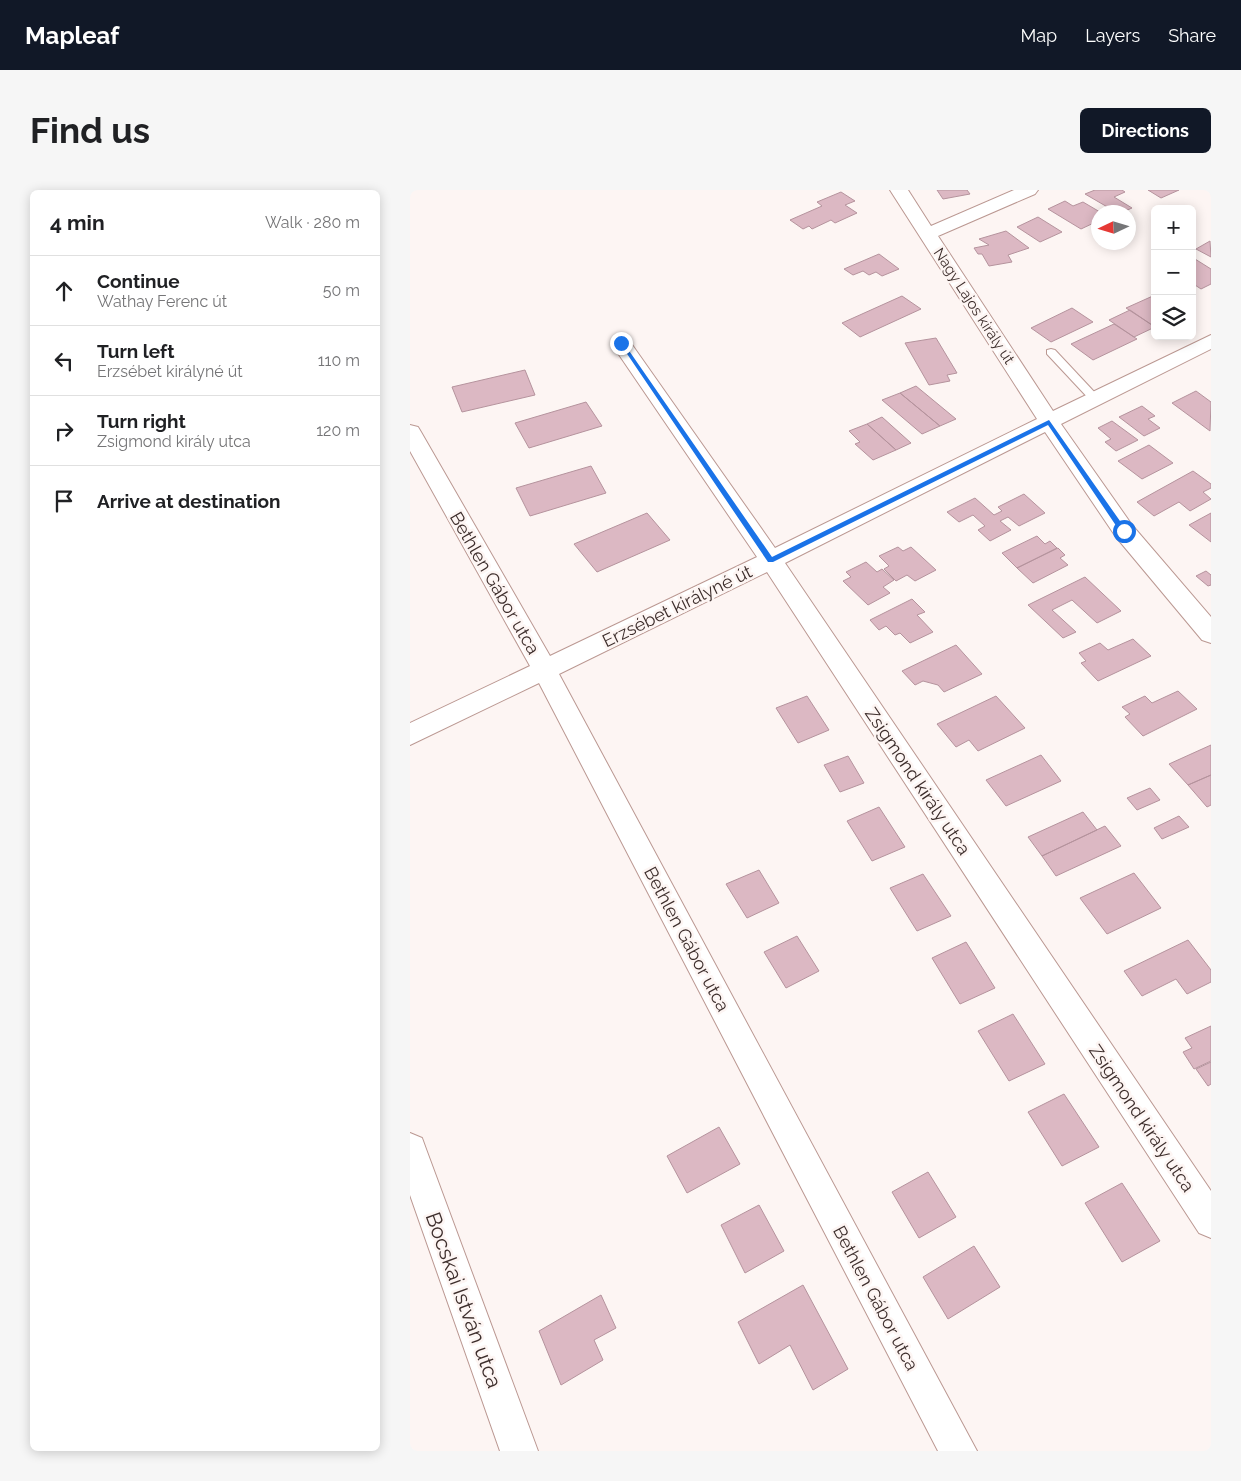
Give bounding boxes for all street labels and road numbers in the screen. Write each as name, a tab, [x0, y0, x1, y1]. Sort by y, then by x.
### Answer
street label: Nagy Lajos király út	[930, 245, 1018, 367]
street label: Bethlen Gábor utca	[446, 508, 544, 658]
street label: Erzsébet királyné út	[599, 561, 755, 651]
street label: Zsigmond király utca	[861, 703, 975, 859]
street label: Bethlen Gábor utca	[640, 863, 734, 1015]
street label: Zsigmond király utca	[1085, 1040, 1199, 1196]
street label: Bocskai István utca	[421, 1209, 507, 1391]
street label: Bethlen Gábor utca	[829, 1222, 923, 1374]

